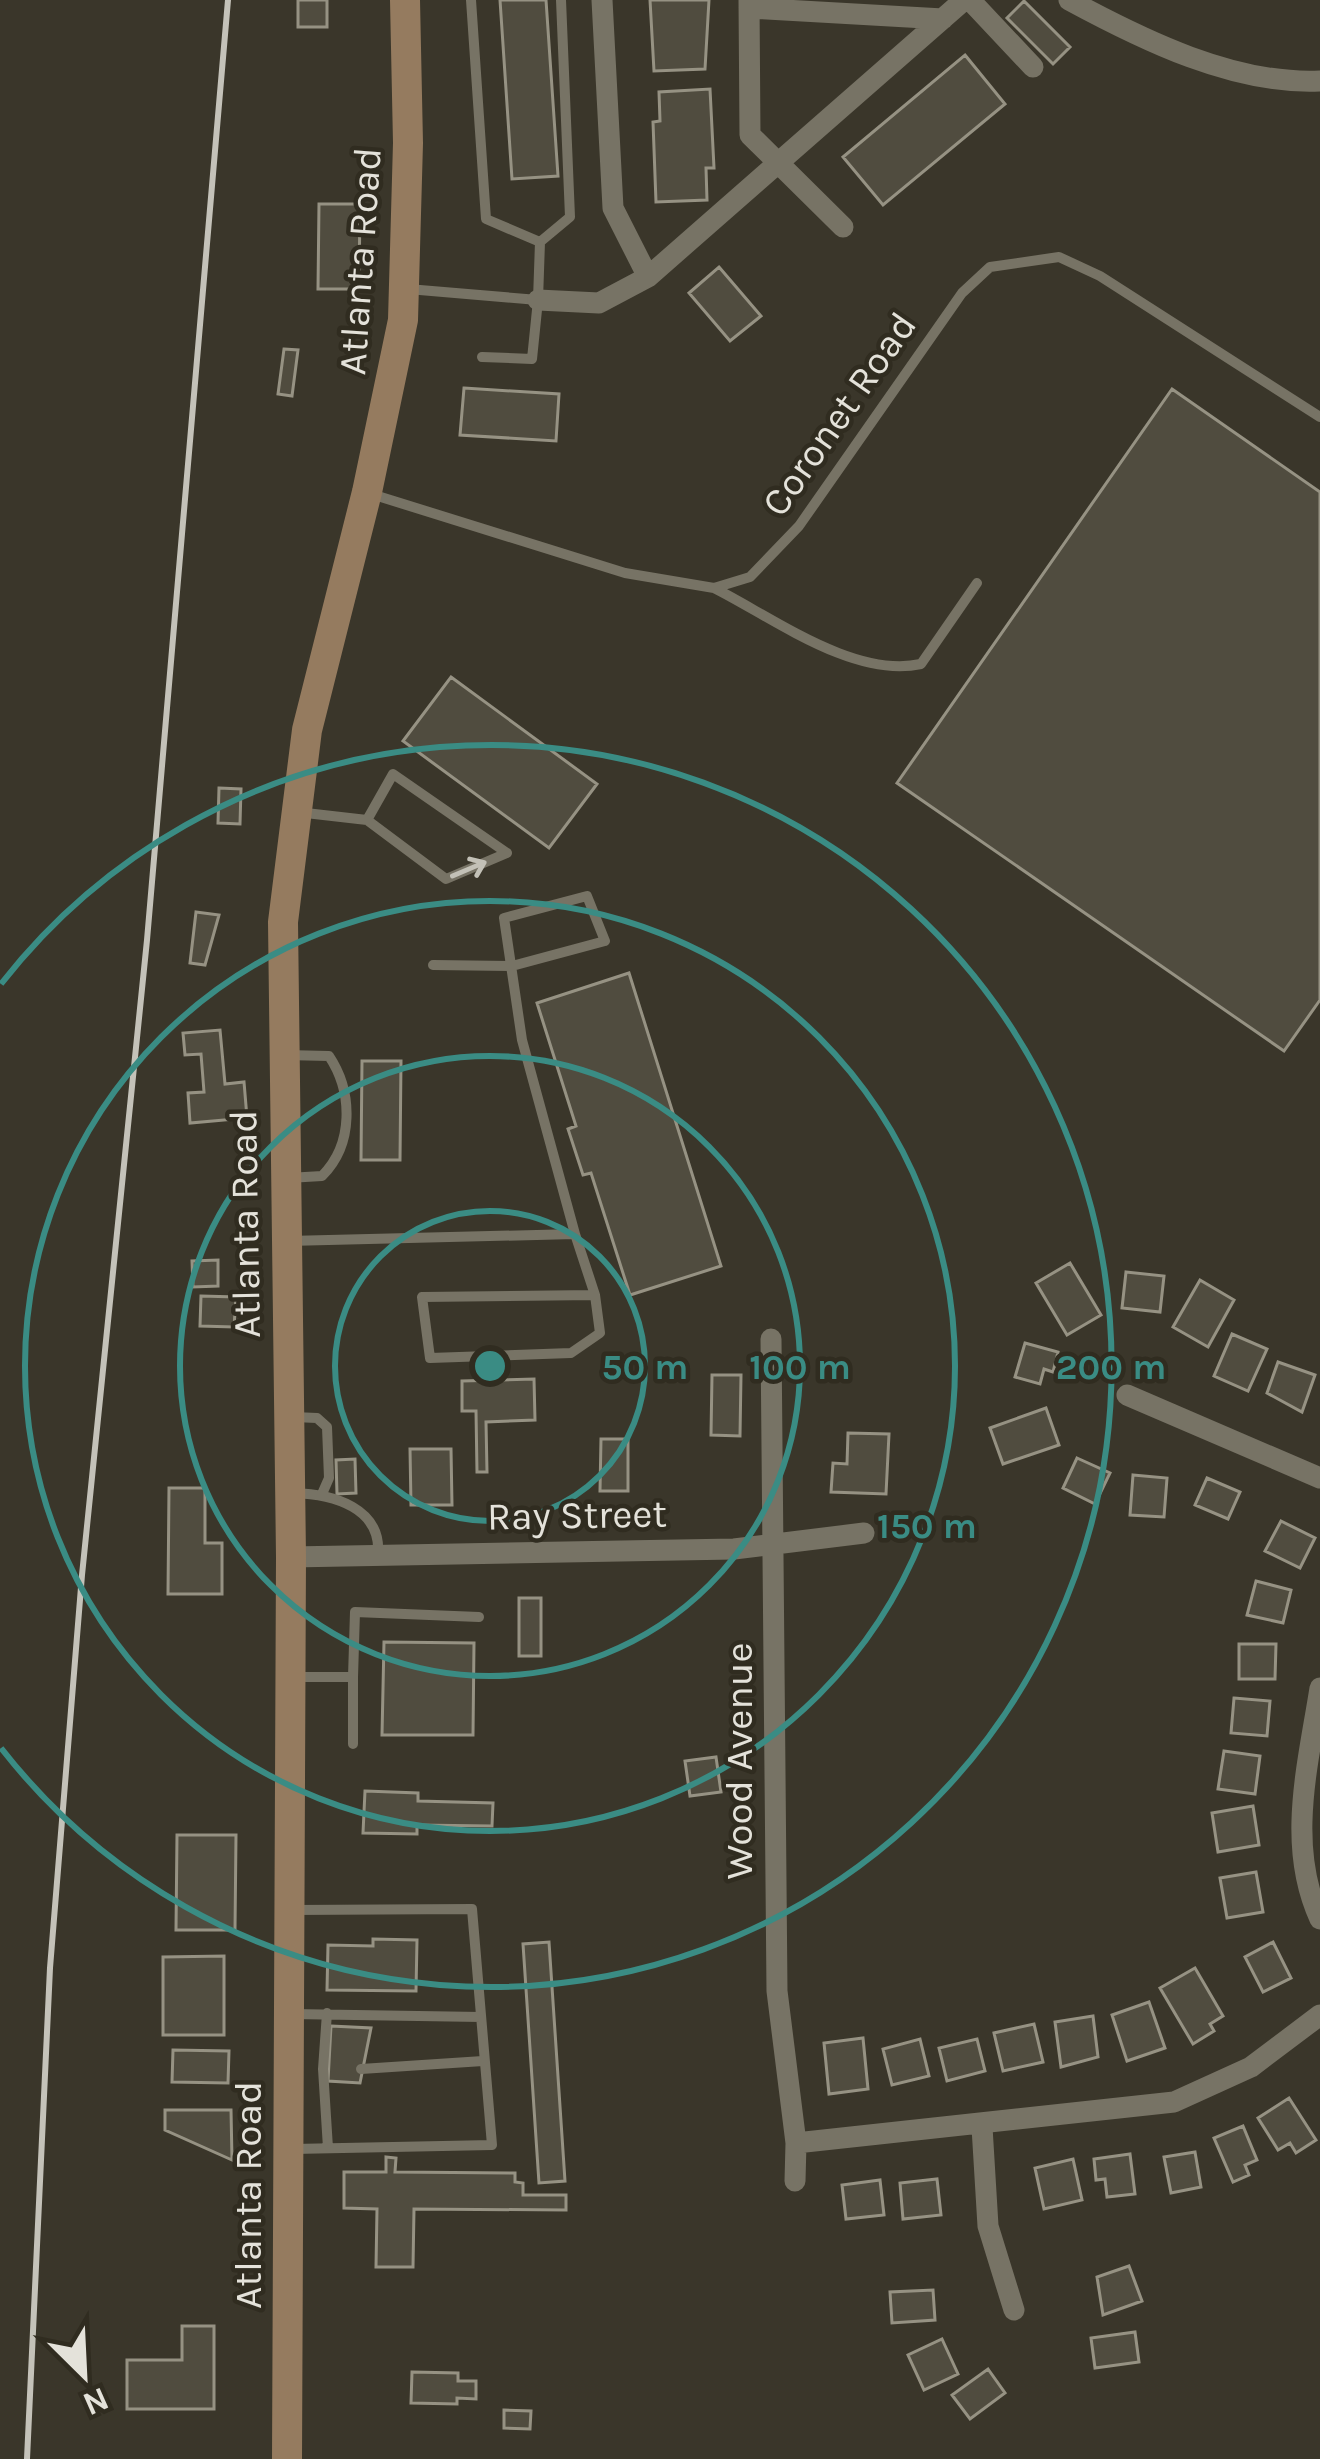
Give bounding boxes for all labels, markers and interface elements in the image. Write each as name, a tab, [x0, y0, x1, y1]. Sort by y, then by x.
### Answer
street label: Atlanta Road	[329, 146, 391, 376]
street label: Coronet Road	[752, 303, 926, 525]
one-way arrow	[450, 857, 487, 878]
street label: Atlanta Road	[220, 1110, 270, 1338]
centre of rings	[469, 1345, 511, 1387]
text: 50 m	[602, 1346, 689, 1388]
text: 100 m	[749, 1346, 851, 1388]
text: 200 m	[1056, 1346, 1166, 1388]
street label: Ray Street	[487, 1490, 667, 1540]
text: 150 m	[877, 1505, 977, 1547]
street label: Wood Avenue	[716, 1643, 762, 1879]
street label: Atlanta Road	[225, 2081, 271, 2309]
north arrow	[24, 2315, 144, 2435]
text: N	[77, 2379, 114, 2424]

